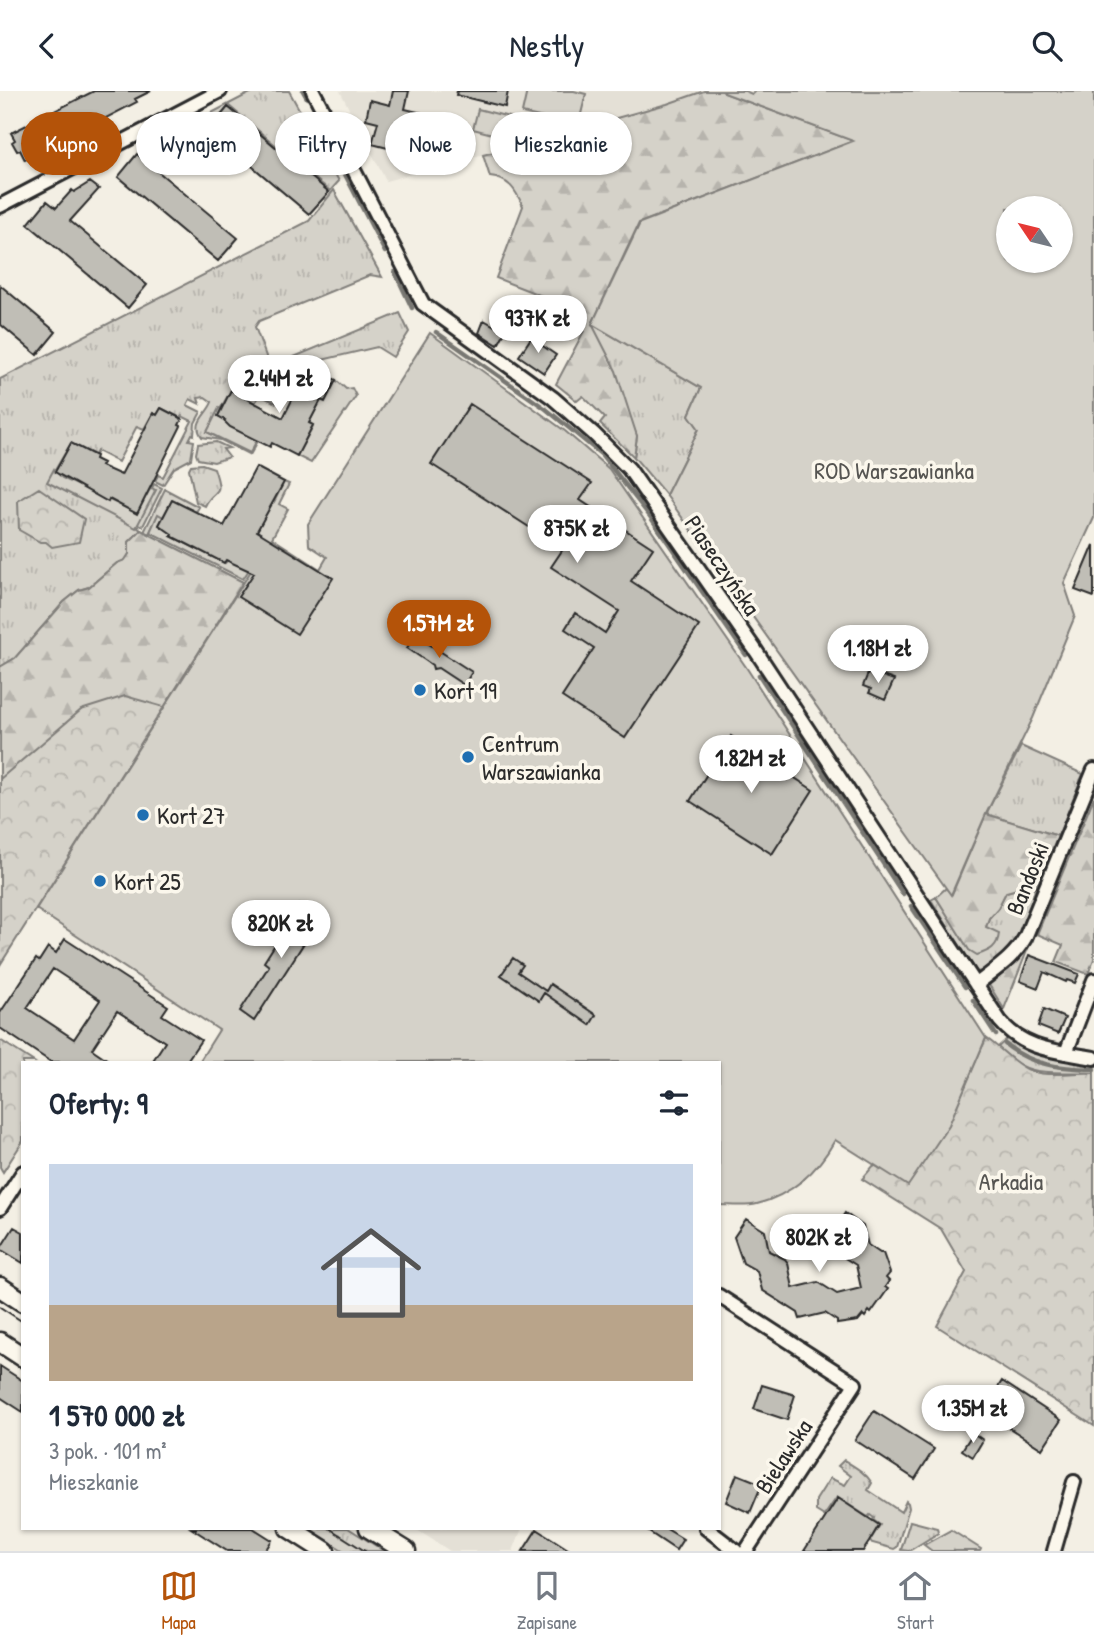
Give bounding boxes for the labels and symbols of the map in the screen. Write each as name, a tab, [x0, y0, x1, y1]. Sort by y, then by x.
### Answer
north arrow	[996, 196, 1073, 273]
pin: 937K zł	[473, 295, 603, 355]
pin: 2.44M zł	[207, 355, 351, 415]
park label: ROD Warszawianka	[814, 454, 974, 486]
pin: 875K zł	[512, 505, 642, 565]
street label: Piaseczyńska	[678, 509, 768, 621]
pin: 1.57M zł	[367, 601, 511, 660]
pin: 1.18M zł	[806, 625, 950, 685]
place label: Kort 19	[434, 674, 497, 706]
marker: Kort 19	[412, 682, 428, 698]
place label: Centrum Warszawianka	[482, 727, 600, 787]
pin: 1.82M zł	[679, 735, 823, 795]
marker: Centrum Warszawianka	[460, 749, 476, 765]
place label: Kort 27	[157, 799, 225, 831]
marker: Kort 27	[135, 807, 151, 823]
street label: Bandoski	[998, 837, 1056, 919]
place label: Kort 25	[114, 865, 181, 897]
marker: Kort 25	[92, 873, 108, 889]
pin: 820K zł	[216, 901, 346, 960]
park label: Arkadia	[979, 1165, 1043, 1197]
pin: 802K zł	[754, 1215, 884, 1274]
pin: 1.35M zł	[901, 1385, 1045, 1445]
street label: Bielawska	[747, 1413, 819, 1499]

